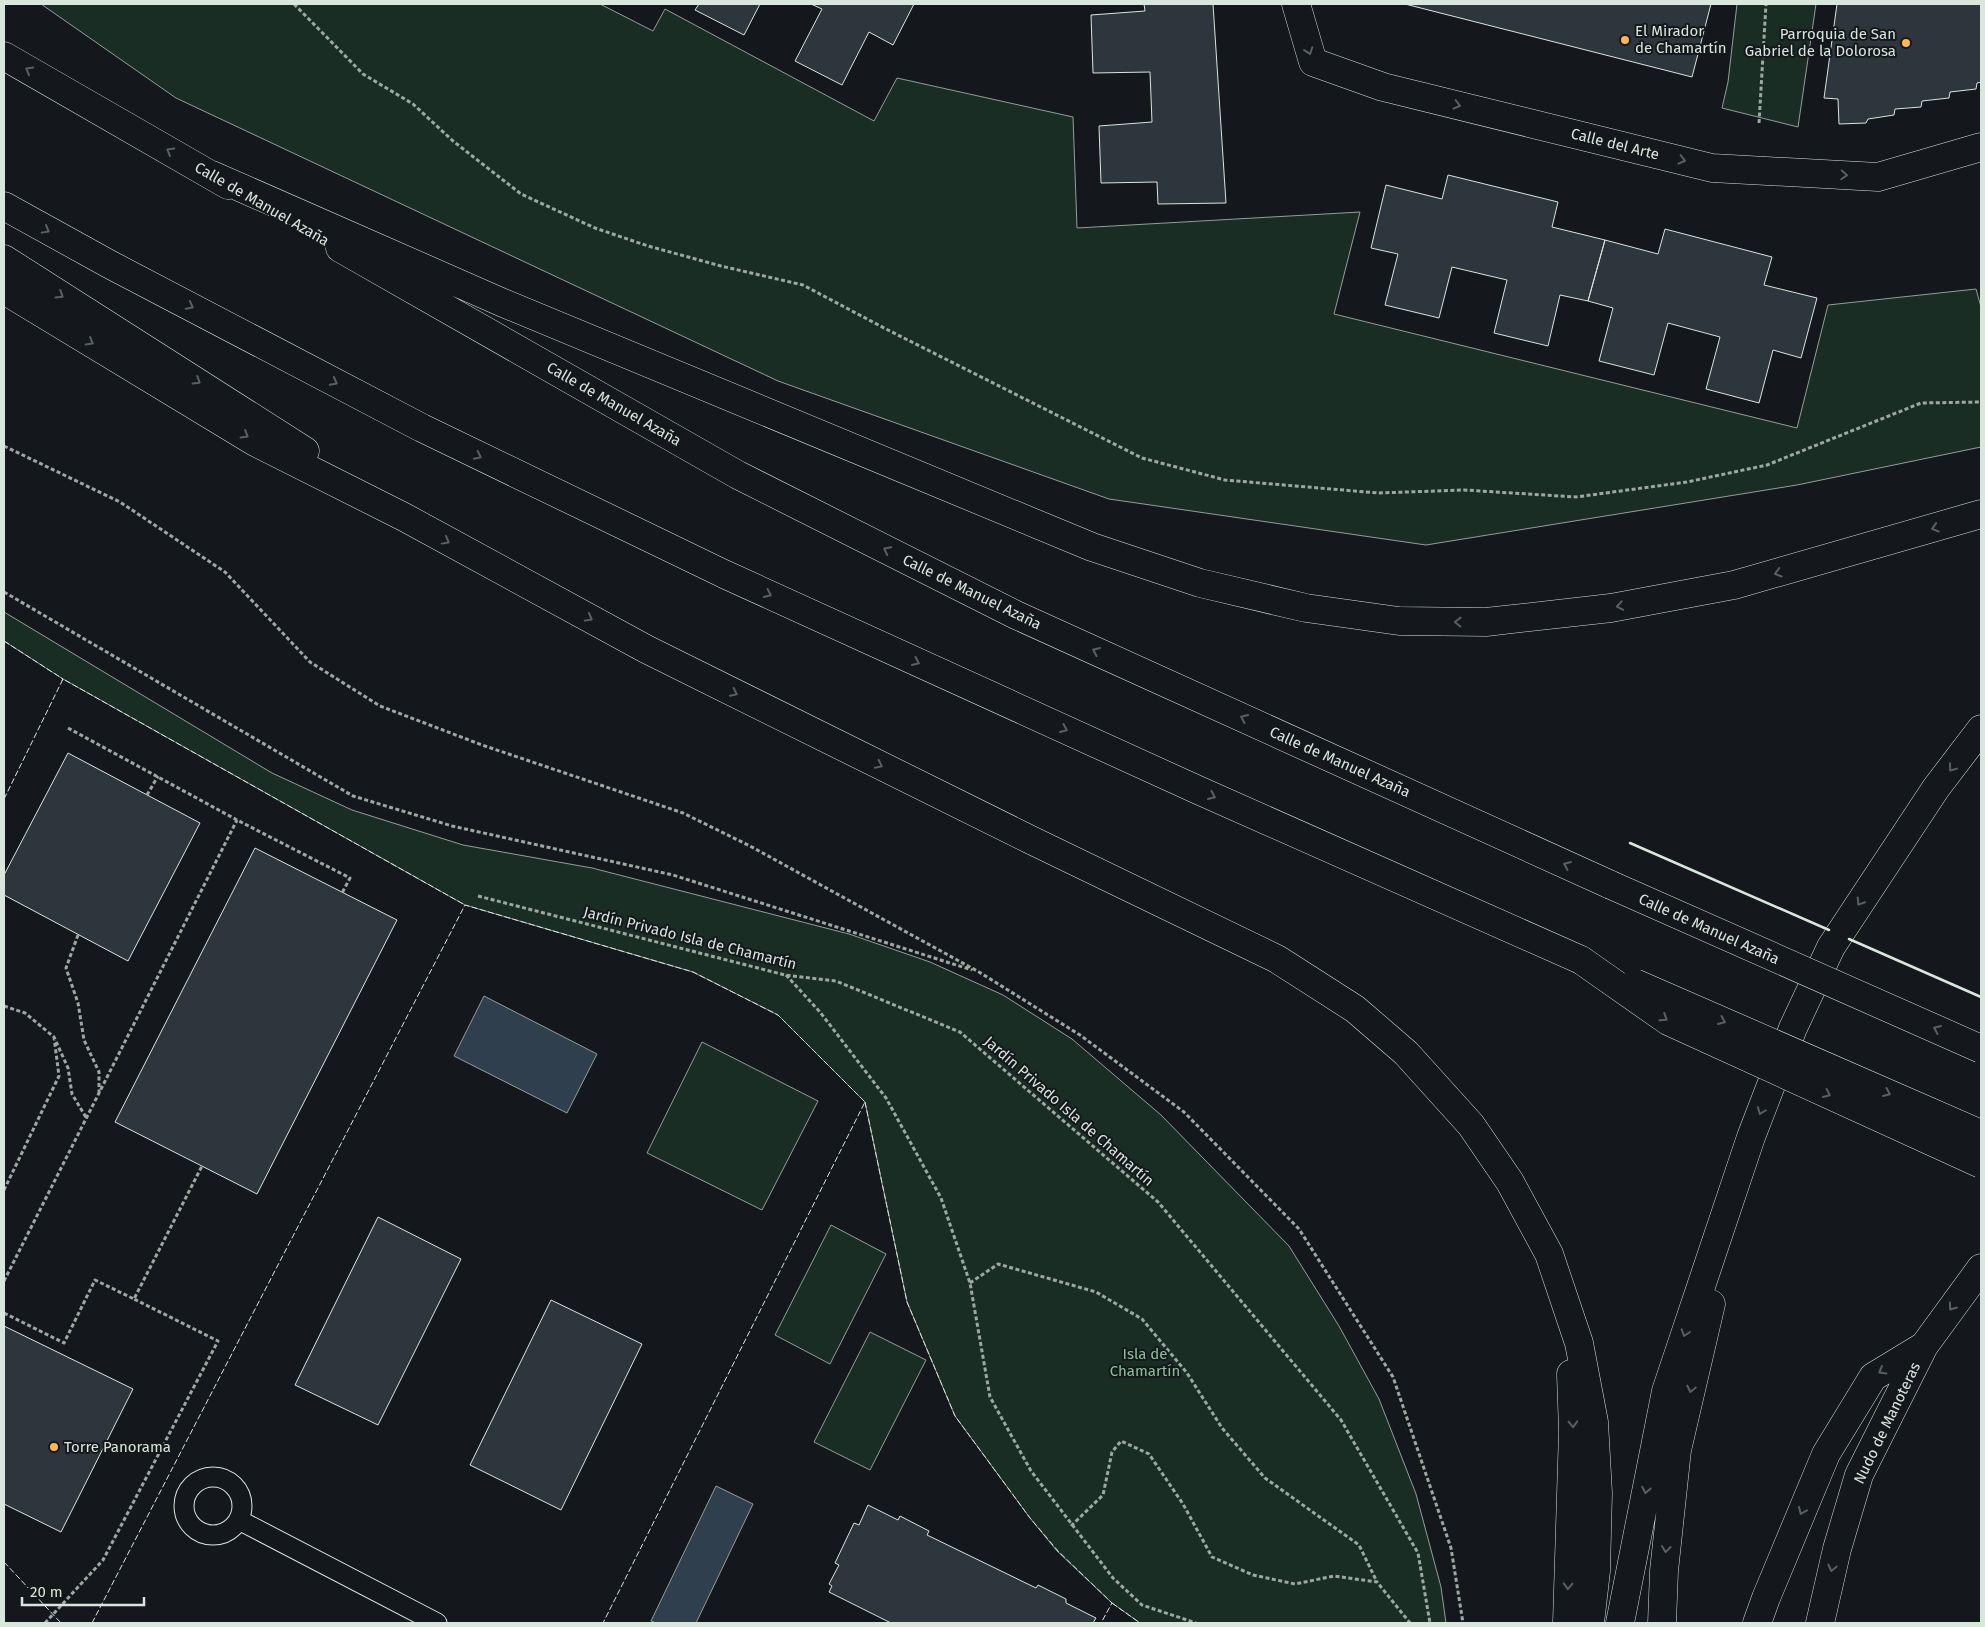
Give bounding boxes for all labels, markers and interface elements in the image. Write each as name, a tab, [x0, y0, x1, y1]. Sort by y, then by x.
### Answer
place label: El Mirador de Chamartín	[1635, 22, 1727, 57]
place label: Parroquia de San Gabriel de la Dolorosa	[1745, 25, 1896, 60]
marker: El Mirador de Chamartín	[1619, 34, 1631, 46]
marker: Parroquia de San Gabriel de la Dolorosa	[1900, 37, 1912, 49]
one-way arrow	[1303, 46, 1313, 54]
one-way arrow	[25, 66, 34, 76]
one-way arrow	[1452, 99, 1461, 110]
street label: Calle del Arte	[1569, 124, 1661, 164]
one-way arrow	[166, 147, 175, 157]
one-way arrow	[1678, 155, 1686, 165]
street label: Calle de Manuel Azaña	[192, 158, 332, 250]
one-way arrow	[1840, 170, 1848, 181]
one-way arrow	[41, 223, 50, 233]
one-way arrow	[54, 288, 63, 298]
one-way arrow	[184, 300, 193, 310]
one-way arrow	[85, 336, 94, 346]
street label: Calle de Manuel Azaña	[544, 358, 684, 450]
one-way arrow	[192, 375, 201, 385]
one-way arrow	[328, 376, 337, 386]
one-way arrow	[239, 429, 248, 439]
one-way arrow	[473, 449, 482, 460]
one-way arrow	[1931, 522, 1939, 532]
one-way arrow	[441, 535, 450, 545]
one-way arrow	[883, 546, 892, 556]
street label: Calle de Manuel Azaña	[900, 551, 1044, 633]
one-way arrow	[1774, 567, 1783, 578]
one-way arrow	[763, 588, 772, 599]
one-way arrow	[1615, 601, 1624, 611]
one-way arrow	[584, 612, 593, 622]
one-way arrow	[1454, 616, 1462, 627]
one-way arrow	[1092, 647, 1101, 657]
one-way arrow	[911, 655, 920, 666]
one-way arrow	[728, 687, 737, 697]
one-way arrow	[1240, 714, 1249, 725]
one-way arrow	[1059, 723, 1068, 733]
street label: Calle de Manuel Azaña	[1267, 723, 1413, 801]
one-way arrow	[874, 759, 883, 769]
one-way arrow	[1949, 762, 1957, 771]
one-way arrow	[1207, 790, 1216, 801]
one-way arrow	[1563, 861, 1572, 871]
street label: Calle de Manuel Azaña	[1636, 890, 1782, 968]
one-way arrow	[1857, 896, 1866, 906]
street label: Jardín Privado Isla de Chamartín	[582, 903, 798, 973]
one-way arrow	[1658, 1012, 1668, 1021]
one-way arrow	[1717, 1015, 1726, 1026]
one-way arrow	[1933, 1025, 1942, 1036]
street label: Jardín Privado Isla de Chamartín	[980, 1032, 1158, 1190]
one-way arrow	[1822, 1087, 1831, 1098]
one-way arrow	[1882, 1087, 1891, 1098]
one-way arrow	[1757, 1106, 1767, 1115]
one-way arrow	[1950, 1301, 1958, 1310]
one-way arrow	[1681, 1328, 1691, 1337]
park label: Isla de Chamartín	[1110, 1345, 1180, 1380]
street label: Nudo de Manoteras	[1850, 1359, 1924, 1487]
one-way arrow	[1878, 1365, 1887, 1375]
one-way arrow	[1686, 1385, 1697, 1394]
one-way arrow	[1568, 1420, 1578, 1428]
place label: Torre Panorama	[64, 1438, 171, 1456]
marker: Torre Panorama	[48, 1441, 60, 1453]
one-way arrow	[1641, 1486, 1652, 1495]
one-way arrow	[1798, 1506, 1809, 1515]
one-way arrow	[1661, 1546, 1672, 1554]
one-way arrow	[1827, 1564, 1838, 1573]
scale bar	[22, 1574, 145, 1606]
text: 20 m	[30, 1583, 63, 1601]
one-way arrow	[1563, 1583, 1574, 1591]

